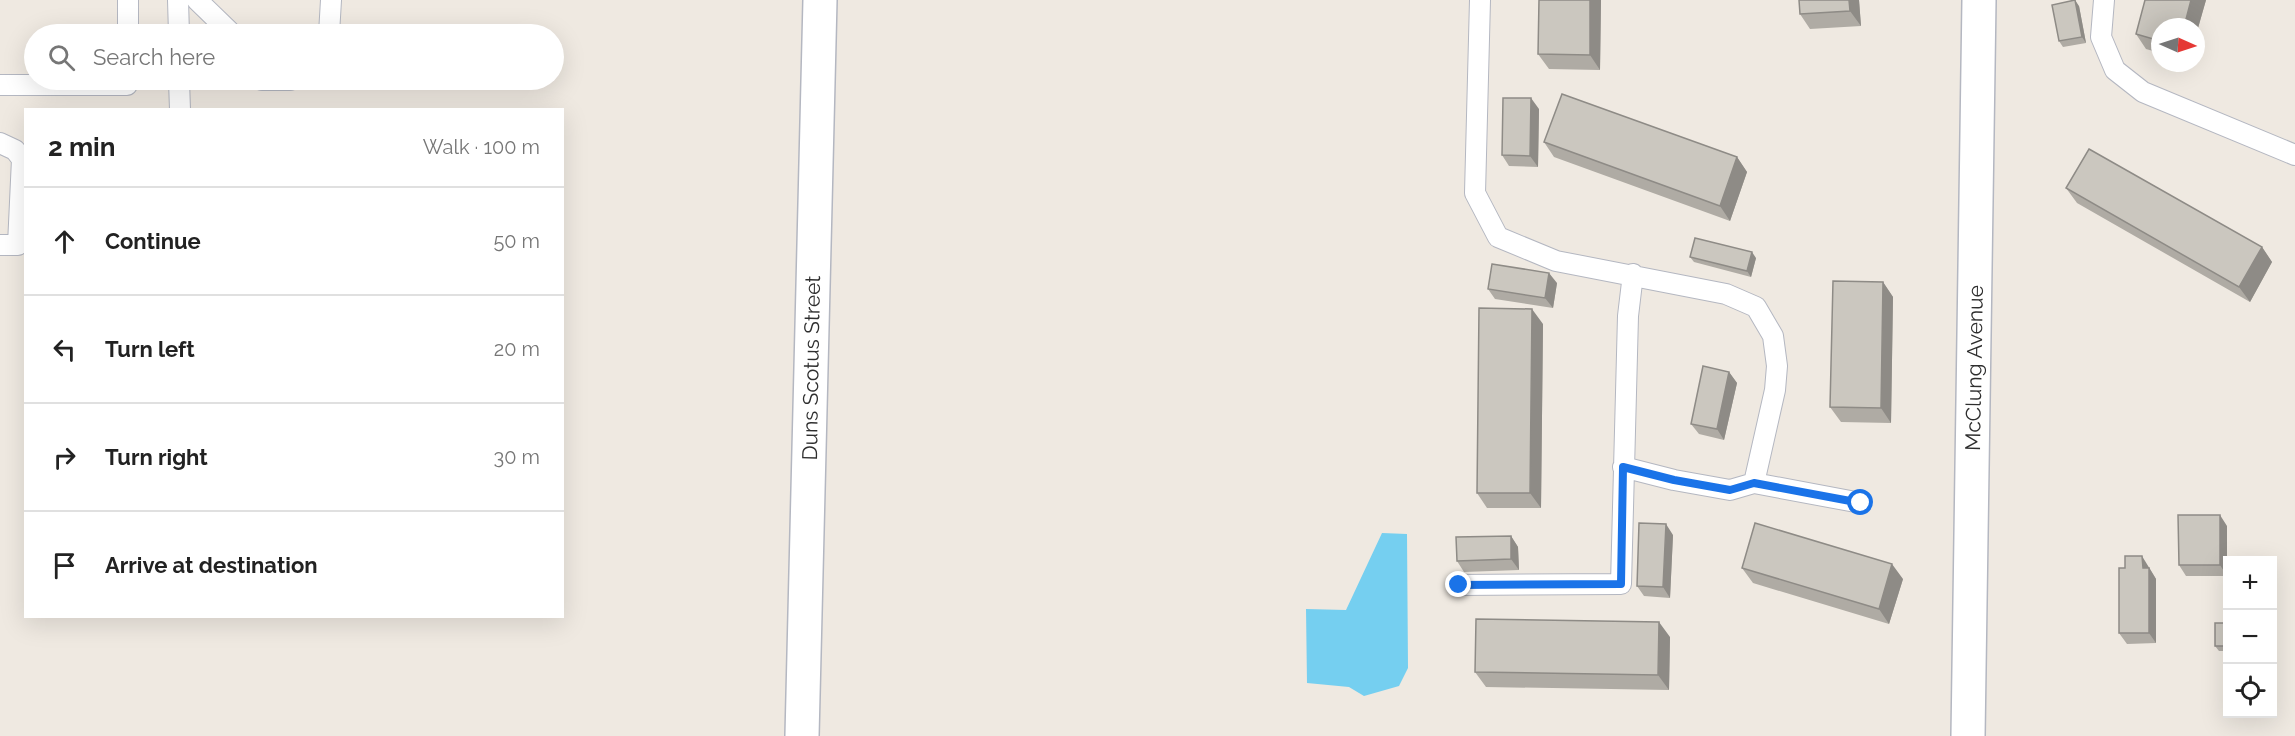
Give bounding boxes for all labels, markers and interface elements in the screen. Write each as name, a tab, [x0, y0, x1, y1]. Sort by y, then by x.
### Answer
north arrow	[2151, 18, 2205, 72]
search box	[24, 24, 564, 90]
icon: search	[45, 41, 78, 74]
text: Search here	[93, 44, 215, 70]
text: 2 min	[48, 132, 115, 162]
text: Walk · 100 m	[423, 135, 540, 159]
icon: ahead	[48, 225, 81, 258]
text: Continue	[105, 228, 201, 254]
text: 50 m	[493, 229, 540, 253]
street label: Duns Scotus Street	[797, 275, 825, 461]
street label: McClung Avenue	[1960, 285, 1988, 451]
icon: left	[48, 333, 81, 366]
text: Turn left	[105, 336, 195, 362]
text: 20 m	[494, 337, 540, 361]
icon: right	[48, 441, 81, 474]
text: Turn right	[105, 444, 208, 470]
text: 30 m	[494, 445, 540, 469]
route start	[1847, 489, 1873, 515]
icon: arrive	[48, 549, 81, 582]
text: Arrive at destination	[105, 552, 318, 578]
map controls	[2223, 556, 2277, 718]
button: +	[2223, 556, 2277, 610]
route end	[1445, 571, 1471, 597]
button: −	[2223, 610, 2277, 664]
button: locate	[2223, 664, 2277, 718]

